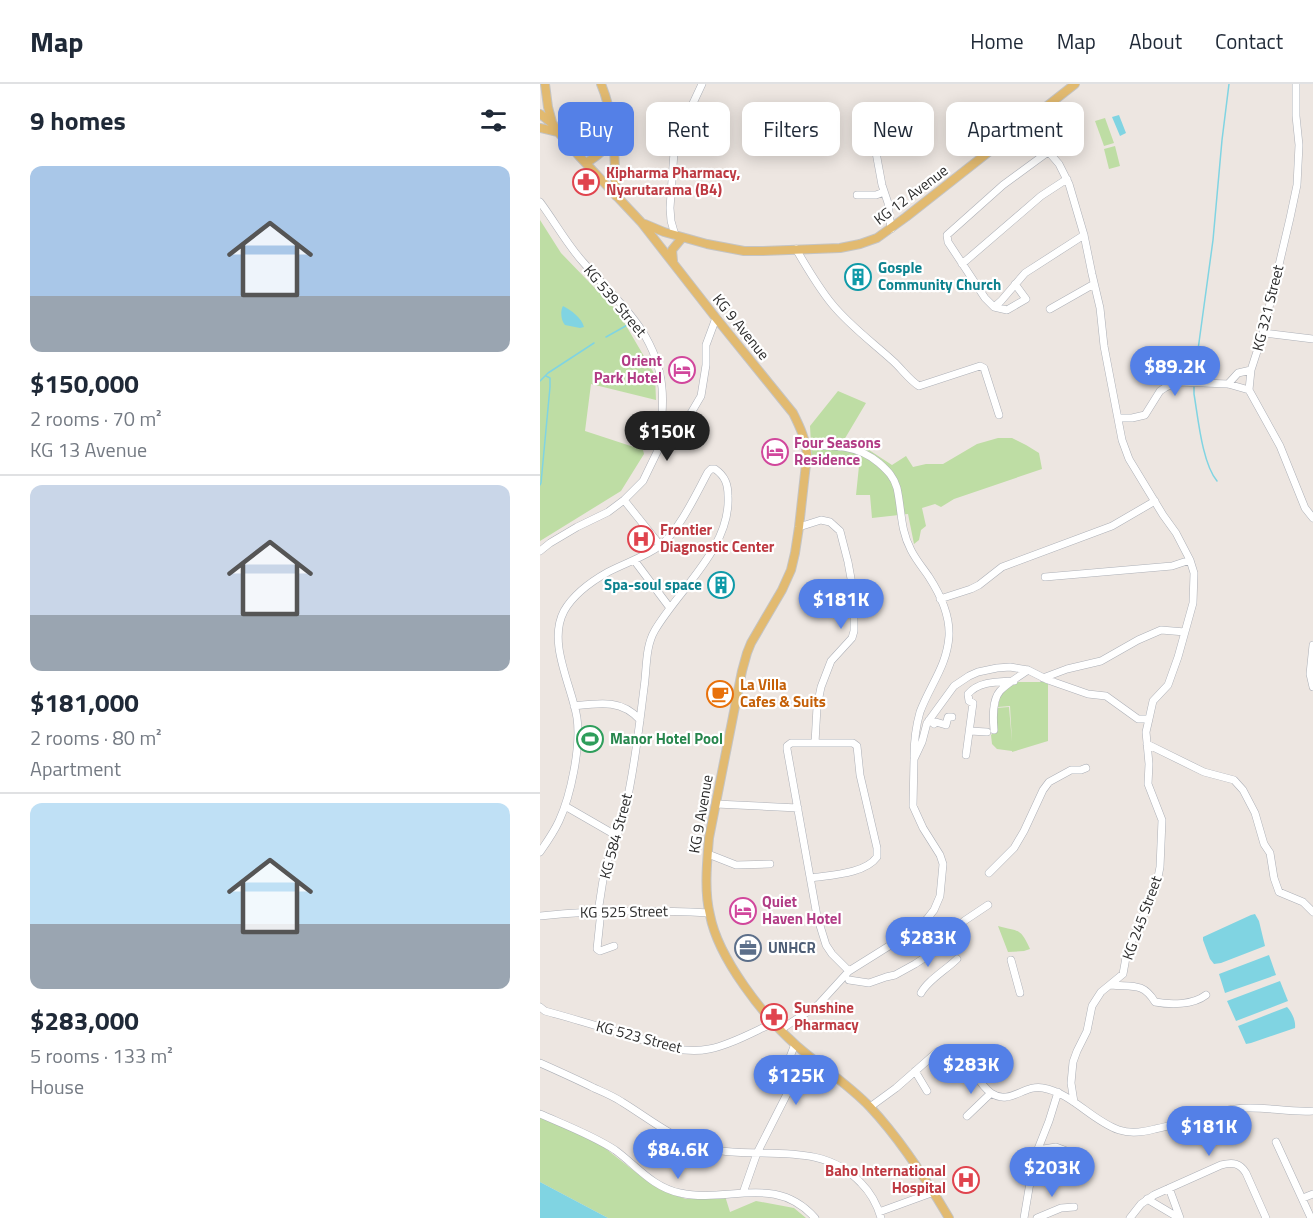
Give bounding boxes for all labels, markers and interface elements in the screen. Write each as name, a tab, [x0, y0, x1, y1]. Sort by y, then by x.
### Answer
text: Map	[30, 20, 84, 63]
text: Home	[970, 25, 1024, 57]
text: Map	[1057, 25, 1096, 57]
text: About	[1129, 25, 1182, 57]
text: Contact	[1215, 25, 1283, 57]
text: 9 homes	[30, 101, 126, 140]
chip: Buy	[558, 102, 634, 156]
chip: Rent	[646, 102, 730, 156]
chip: Filters	[742, 102, 840, 156]
chip: New	[852, 102, 934, 156]
chip: Apartment	[946, 102, 1084, 156]
icon: filters	[477, 104, 510, 137]
street label: KG 12 Avenue	[869, 159, 953, 230]
place label: Kipharma Pharmacy, Nyarutarama (B4)	[606, 161, 740, 201]
pharmacy icon: Kipharma Pharmacy, Nyarutarama (B4)	[571, 167, 601, 197]
icon: home	[216, 205, 324, 313]
place label: Gosple Community Church	[878, 256, 1001, 296]
street label: KG 539 Street	[578, 260, 653, 342]
building icon: Gosple Community Church	[843, 262, 873, 292]
street label: KG 321 Street	[1246, 262, 1289, 353]
street label: KG 9 Avenue	[707, 289, 775, 365]
pin: $89.2K	[1126, 346, 1224, 397]
place label: Orient Park Hotel	[594, 349, 663, 389]
text: $89.2K	[1144, 350, 1206, 381]
hotel icon: Orient Park Hotel	[667, 355, 697, 385]
text: $150,000	[30, 364, 139, 403]
text: 2 rooms · 70 m²	[30, 403, 162, 434]
pin: $150K	[625, 411, 709, 462]
text: $150K	[639, 415, 695, 446]
place label: Four Seasons Residence	[794, 431, 881, 471]
text: KG 13 Avenue	[30, 434, 147, 465]
hotel icon: Four Seasons Residence	[760, 437, 790, 467]
place label: Frontier Diagnostic Center	[660, 518, 775, 558]
icon: home	[216, 524, 324, 632]
hospital icon: Frontier Diagnostic Center	[626, 524, 656, 554]
building icon: Spa-soul space	[706, 570, 736, 600]
place label: Spa-soul space	[604, 573, 702, 596]
pin: $181K	[799, 579, 883, 630]
text: $181K	[813, 583, 869, 614]
place label: La Villa Cafes & Suits	[740, 673, 826, 713]
cafe icon: La Villa Cafes & Suits	[705, 679, 735, 709]
text: $181,000	[30, 683, 139, 722]
text: 2 rooms · 80 m²	[30, 722, 162, 753]
sports icon: Manor Hotel Pool	[575, 724, 605, 754]
place label: Manor Hotel Pool	[610, 727, 723, 750]
text: Apartment	[30, 753, 121, 784]
street label: KG 9 Avenue	[682, 773, 719, 855]
street label: KG 584 Street	[593, 790, 638, 881]
icon: home	[216, 842, 324, 950]
street label: KG 245 Street	[1116, 872, 1168, 963]
place label: Quiet Haven Hotel	[762, 890, 842, 930]
hotel icon: Quiet Haven Hotel	[728, 896, 758, 926]
street label: KG 525 Street	[580, 899, 669, 924]
pin: $283K	[886, 917, 970, 968]
text: $283K	[900, 921, 956, 952]
office icon: UNHCR	[733, 933, 763, 963]
place label: UNHCR	[768, 936, 816, 959]
place label: Sunshine Pharmacy	[794, 996, 859, 1036]
text: $283,000	[30, 1001, 139, 1040]
pharmacy icon: Sunshine Pharmacy	[759, 1002, 789, 1032]
street label: KG 523 Street	[594, 1014, 685, 1059]
text: 5 rooms · 133 m²	[30, 1040, 173, 1071]
pin: $283K	[929, 1044, 1013, 1095]
text: $283K	[943, 1048, 999, 1079]
pin: $125K	[754, 1055, 838, 1106]
text: $125K	[768, 1059, 824, 1090]
text: House	[30, 1071, 84, 1102]
pin: $181K	[1167, 1106, 1251, 1157]
text: $181K	[1181, 1110, 1237, 1141]
pin: $84.6K	[629, 1129, 727, 1180]
text: $84.6K	[647, 1133, 709, 1164]
pin: $203K	[1010, 1147, 1094, 1198]
text: $203K	[1024, 1151, 1080, 1182]
place label: Baho International Hospital	[825, 1159, 946, 1199]
hospital icon: Baho International Hospital	[951, 1165, 981, 1195]

